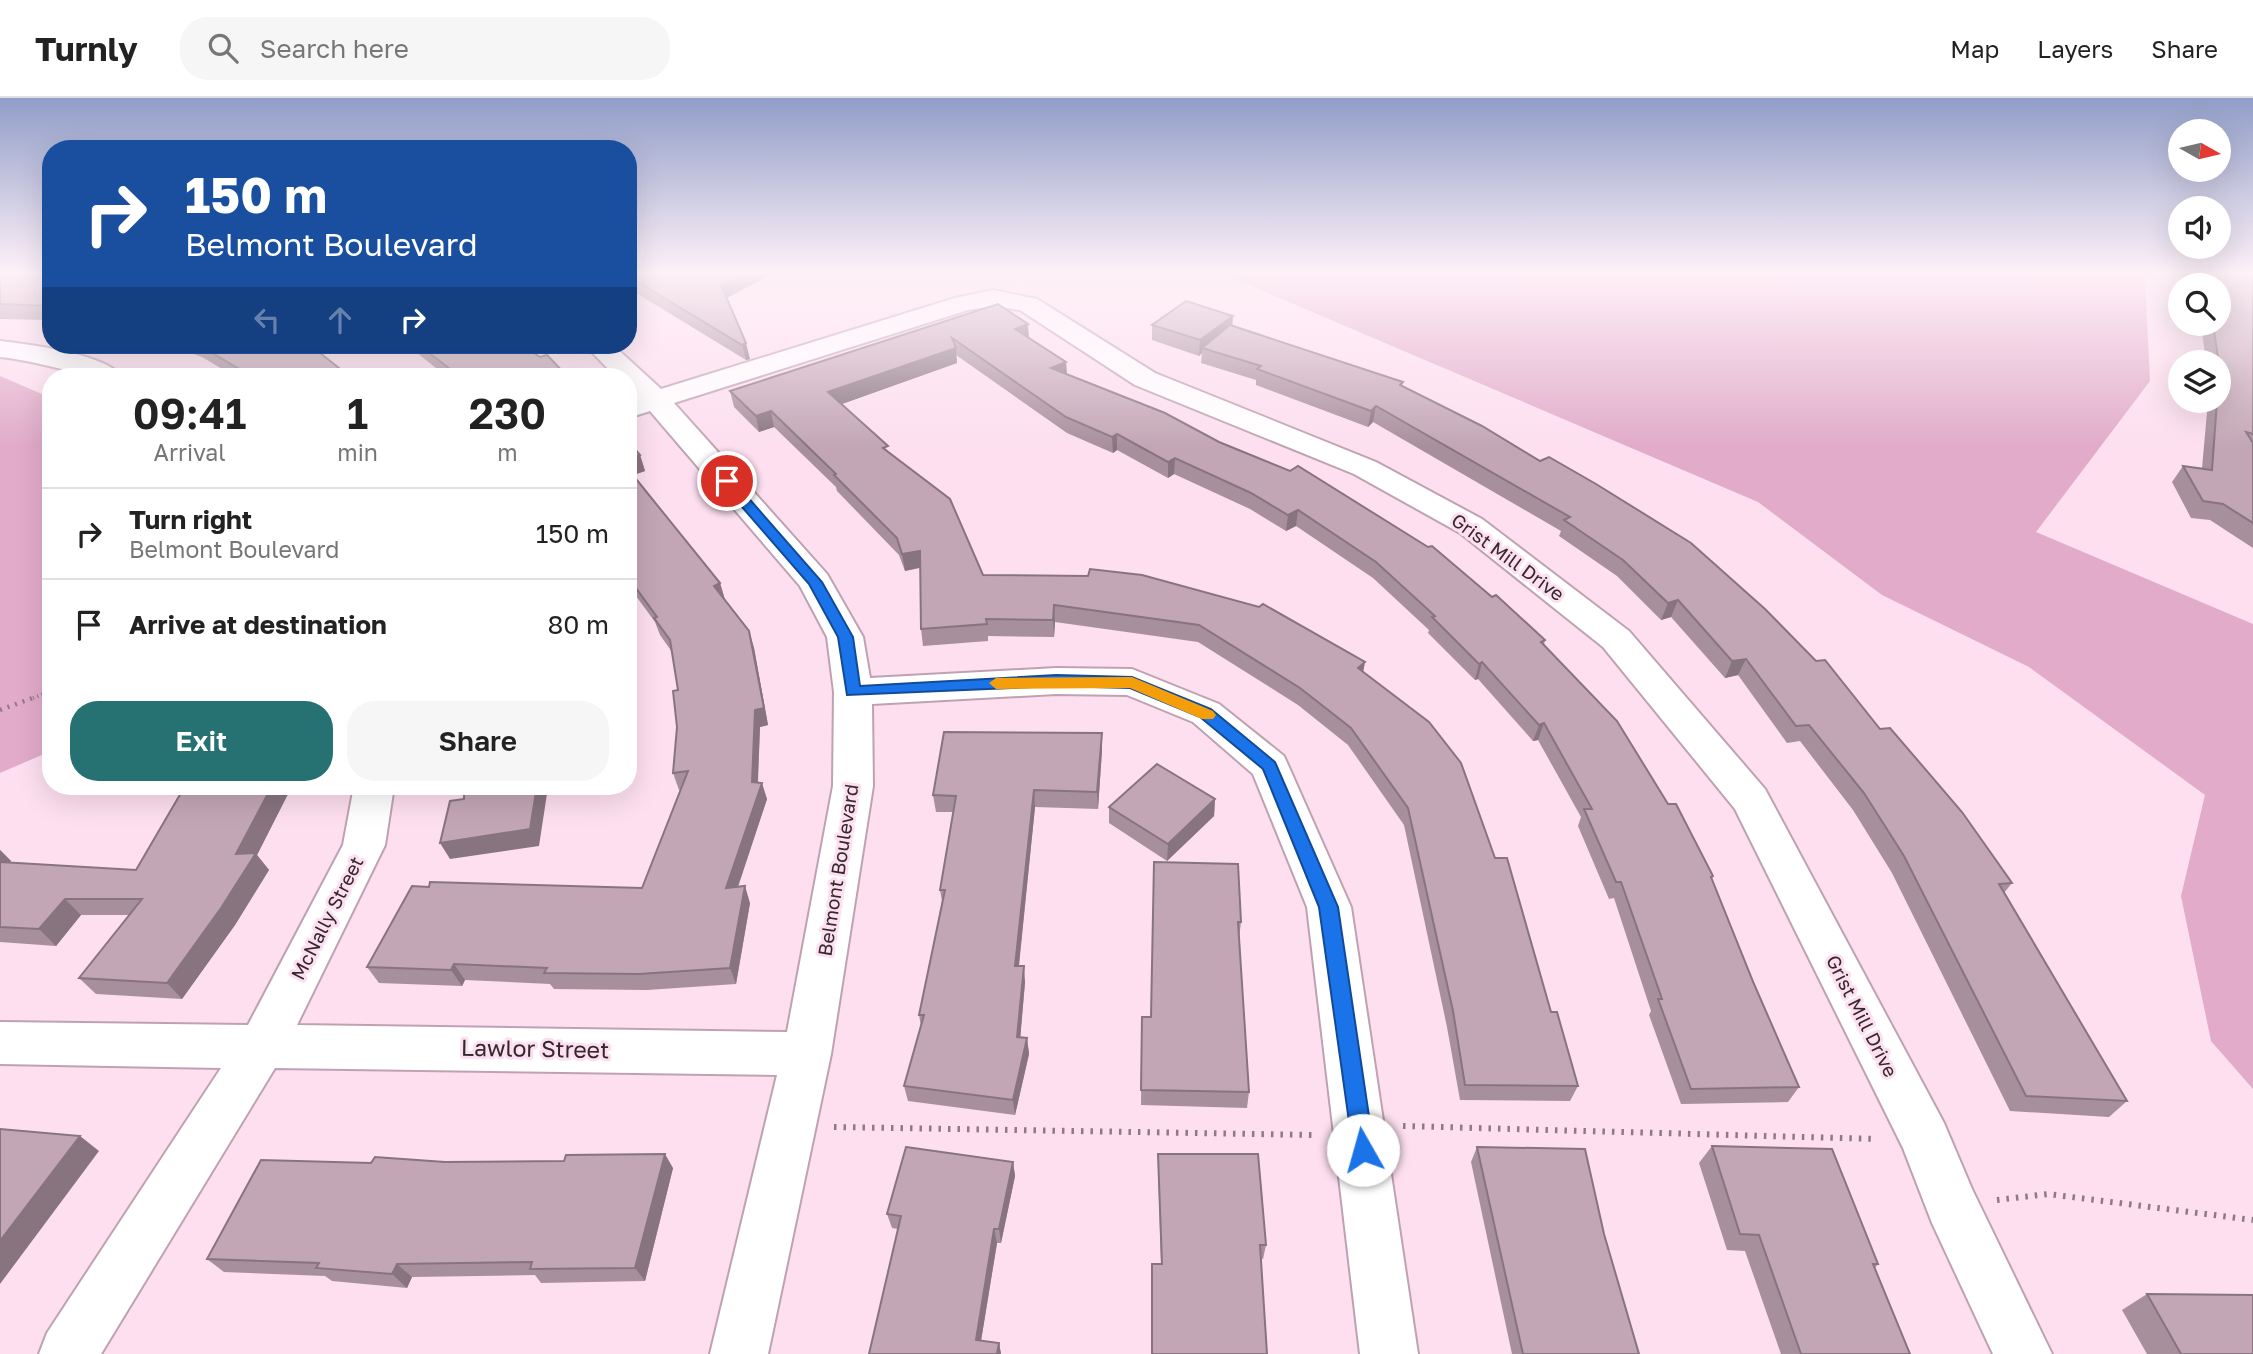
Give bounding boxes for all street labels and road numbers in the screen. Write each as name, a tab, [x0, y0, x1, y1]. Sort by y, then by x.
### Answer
street label: Grist Mill Drive	[1447, 508, 1569, 605]
street label: Belmont Boulevard	[813, 782, 862, 958]
street label: McNally Street	[286, 852, 368, 983]
street label: Grist Mill Drive	[1822, 951, 1903, 1081]
street label: Lawlor Street	[461, 1033, 609, 1063]

